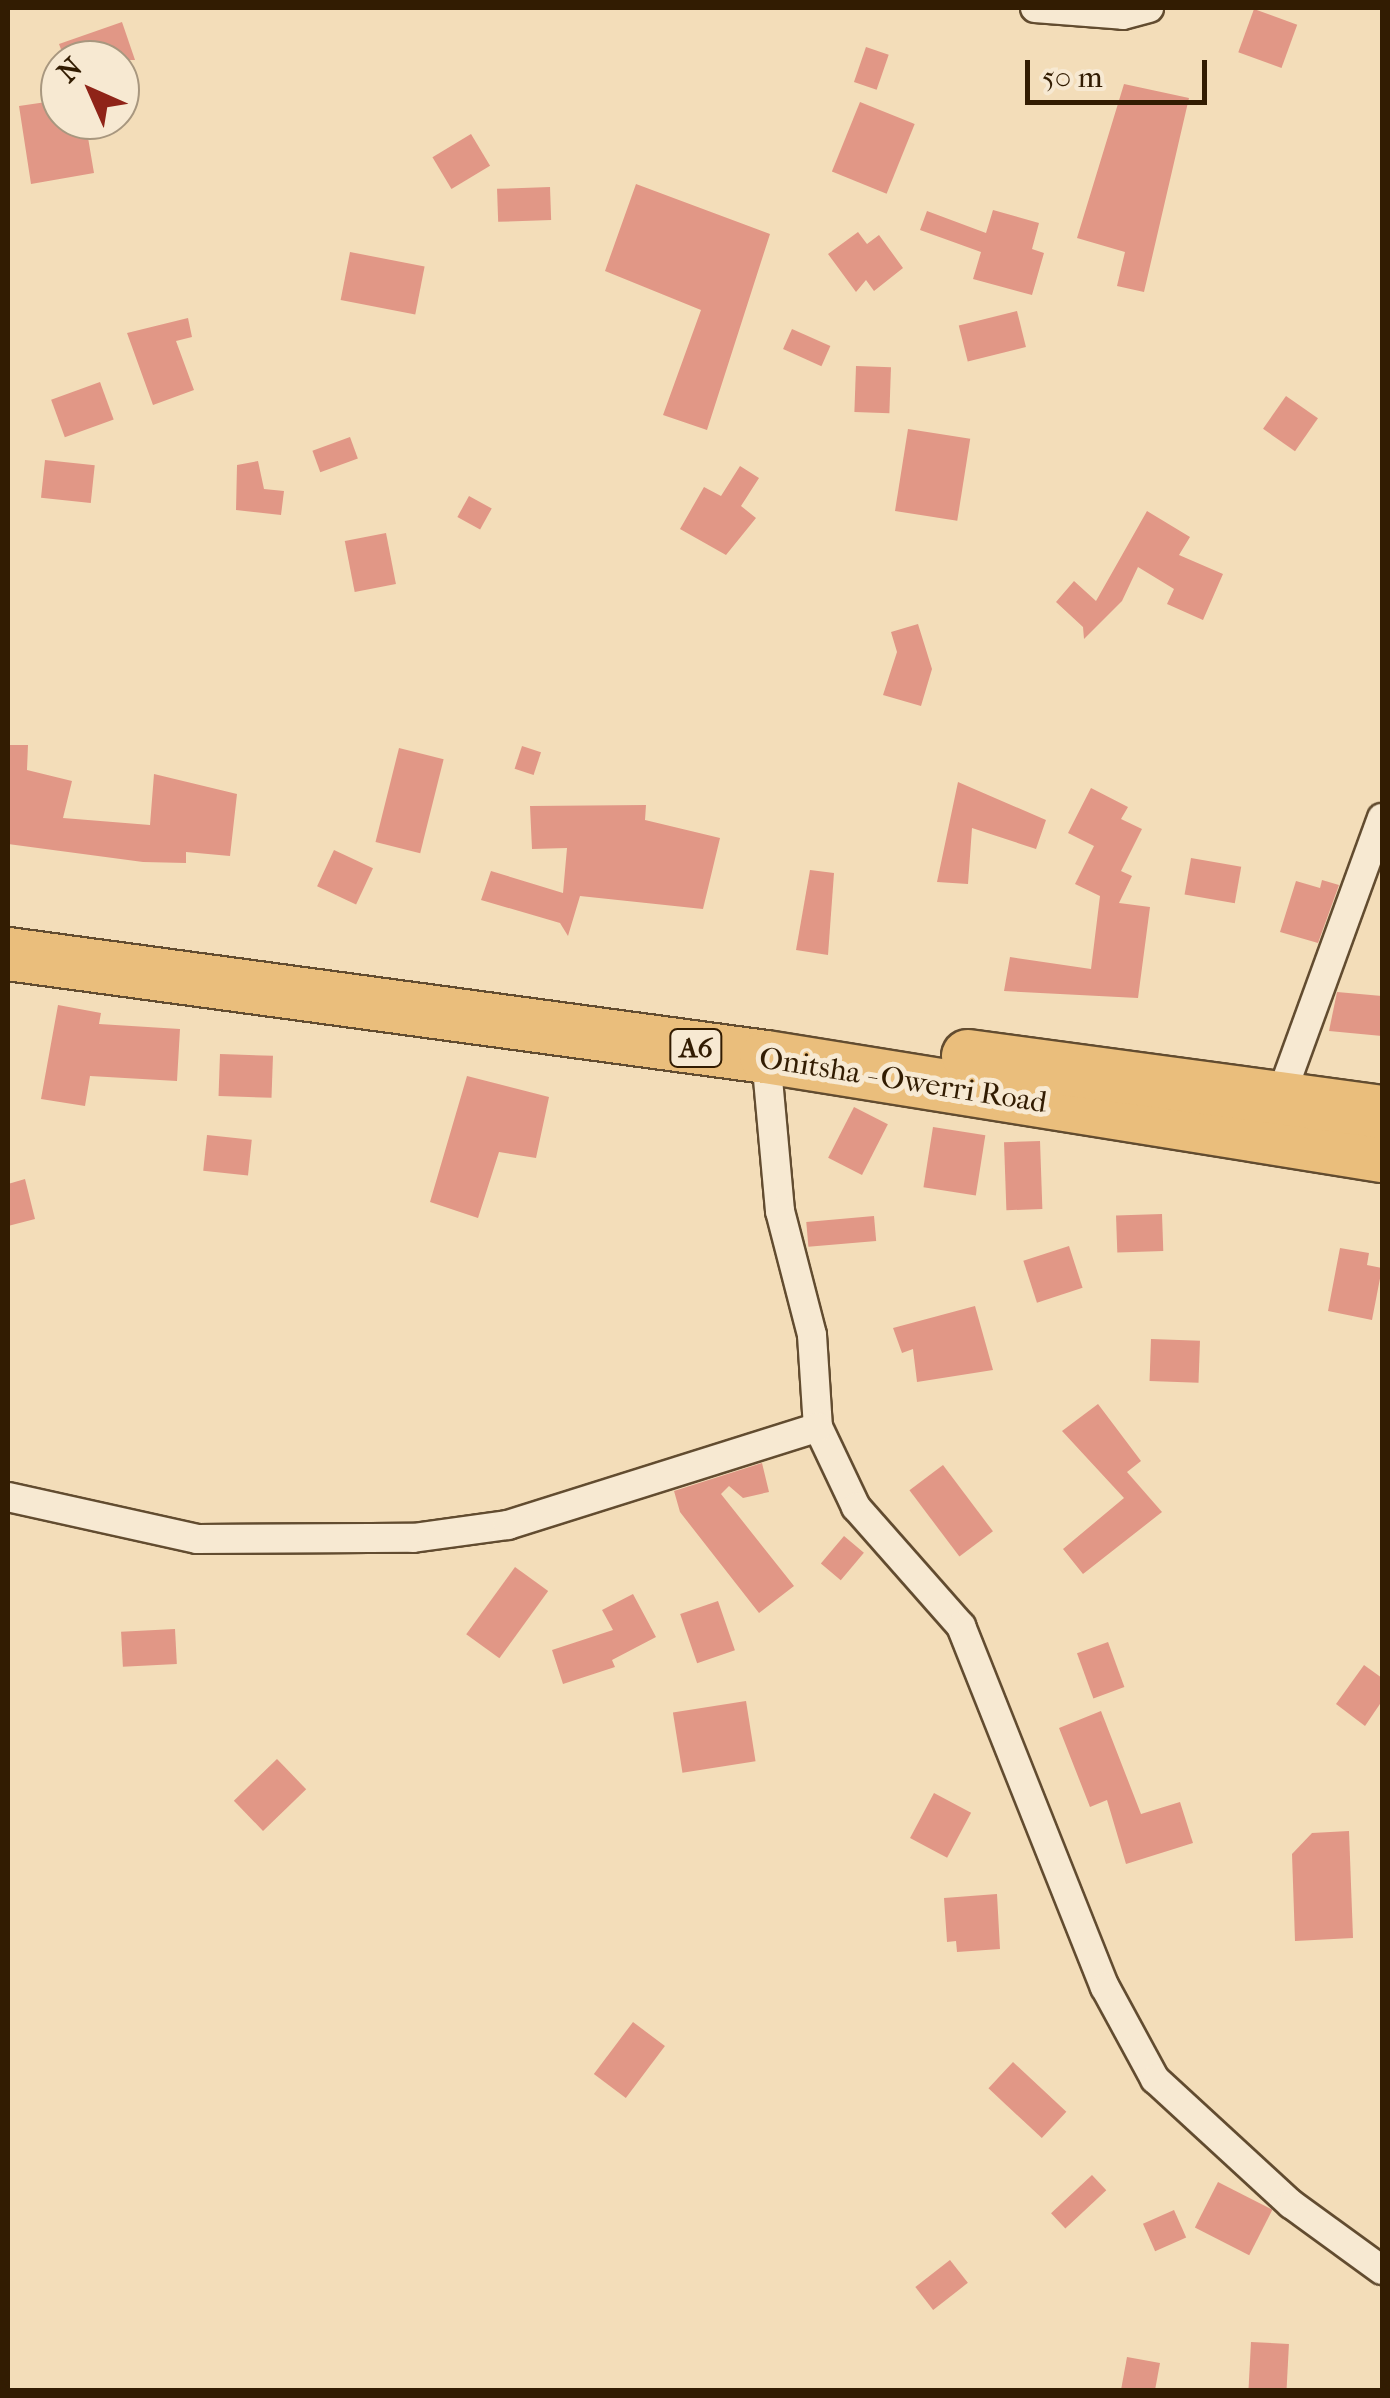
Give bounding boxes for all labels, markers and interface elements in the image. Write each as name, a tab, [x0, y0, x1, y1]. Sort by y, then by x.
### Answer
north arrow	[40, 40, 140, 140]
scale bar	[1030, 40, 1212, 102]
text: N	[51, 51, 89, 89]
text: 50 m	[1042, 60, 1103, 95]
road number: A6	[668, 1025, 724, 1071]
street label: Onitsha - Owerri Road	[757, 1040, 1049, 1122]

